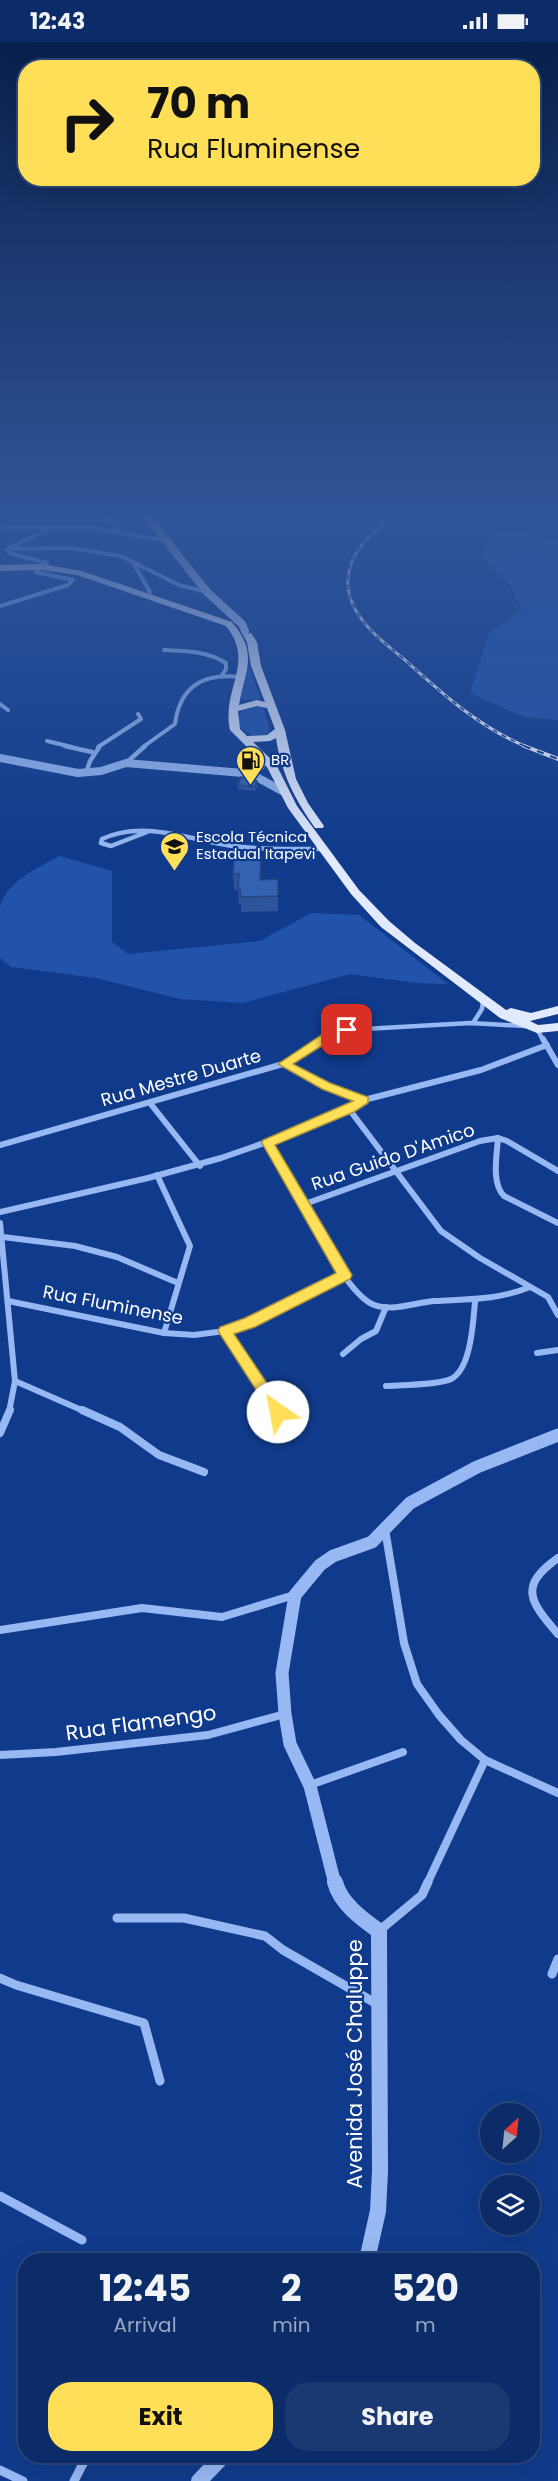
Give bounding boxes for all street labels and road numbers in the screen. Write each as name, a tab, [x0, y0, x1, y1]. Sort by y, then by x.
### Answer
street label: Rua Mestre Duarte	[98, 1043, 264, 1112]
street label: Rua Guido D'Amico	[308, 1117, 478, 1196]
street label: Rua Fluminense	[41, 1279, 185, 1330]
street label: Rua Flamengo	[64, 1698, 218, 1747]
street label: Avenida José Chaluppe	[340, 1939, 369, 2189]

